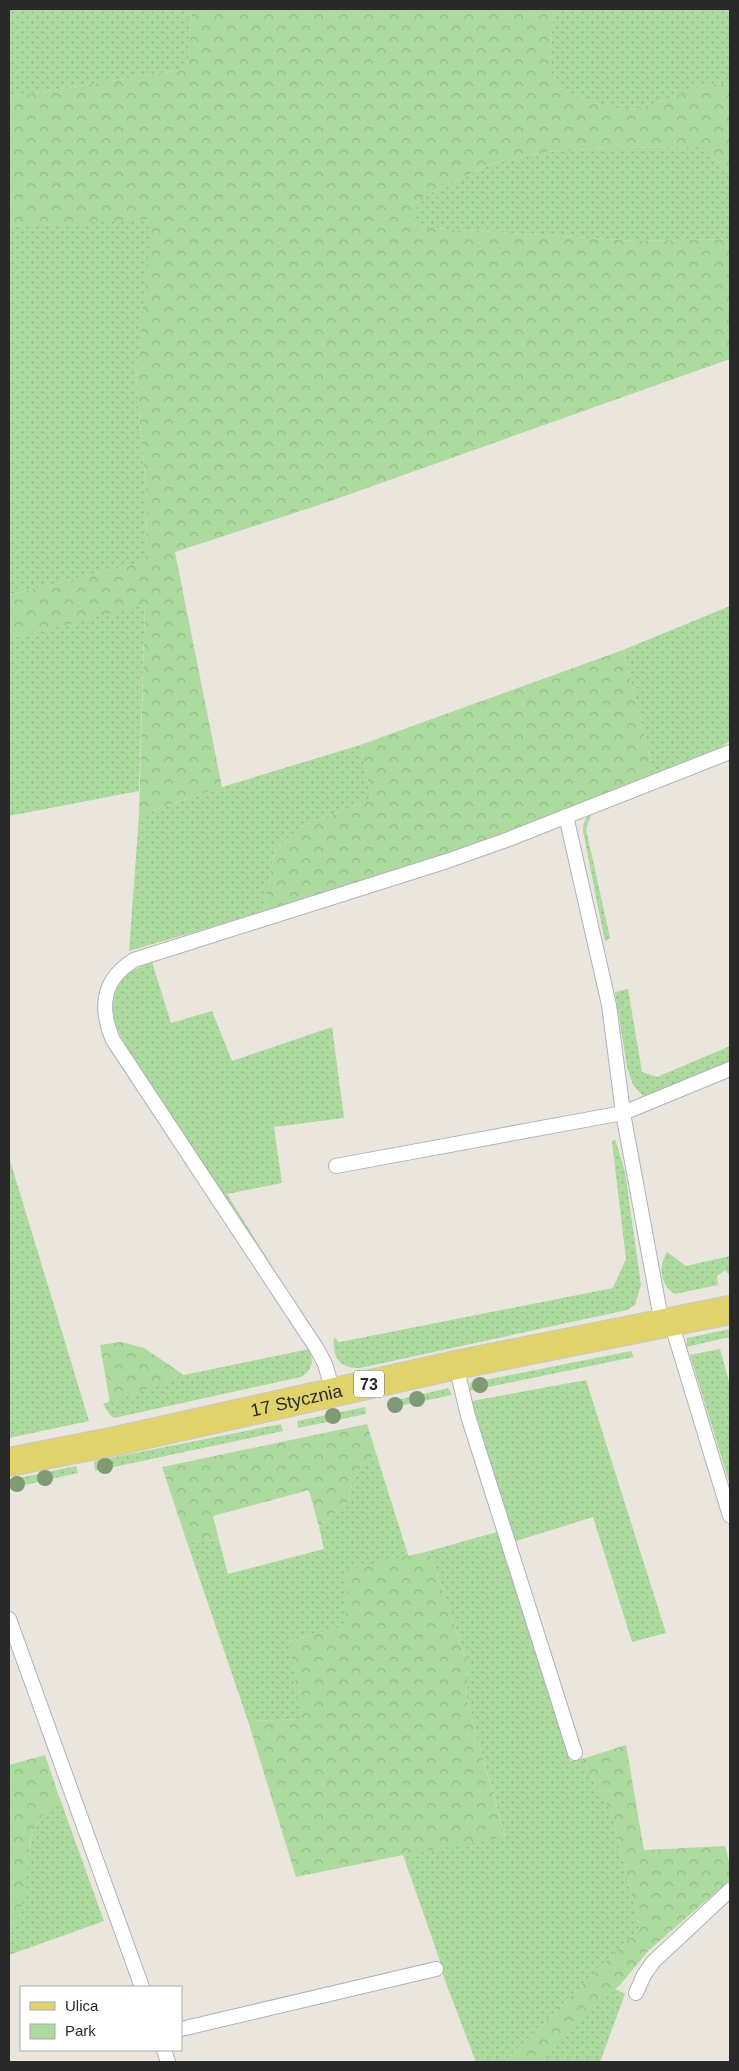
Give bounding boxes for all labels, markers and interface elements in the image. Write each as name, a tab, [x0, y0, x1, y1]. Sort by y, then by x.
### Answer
road number: 73	[354, 1370, 384, 1398]
street label: 17 Stycznia	[249, 1381, 345, 1421]
legend	[20, 1986, 182, 2051]
text: Ulica	[65, 1997, 99, 2014]
text: Park	[65, 2022, 96, 2039]

